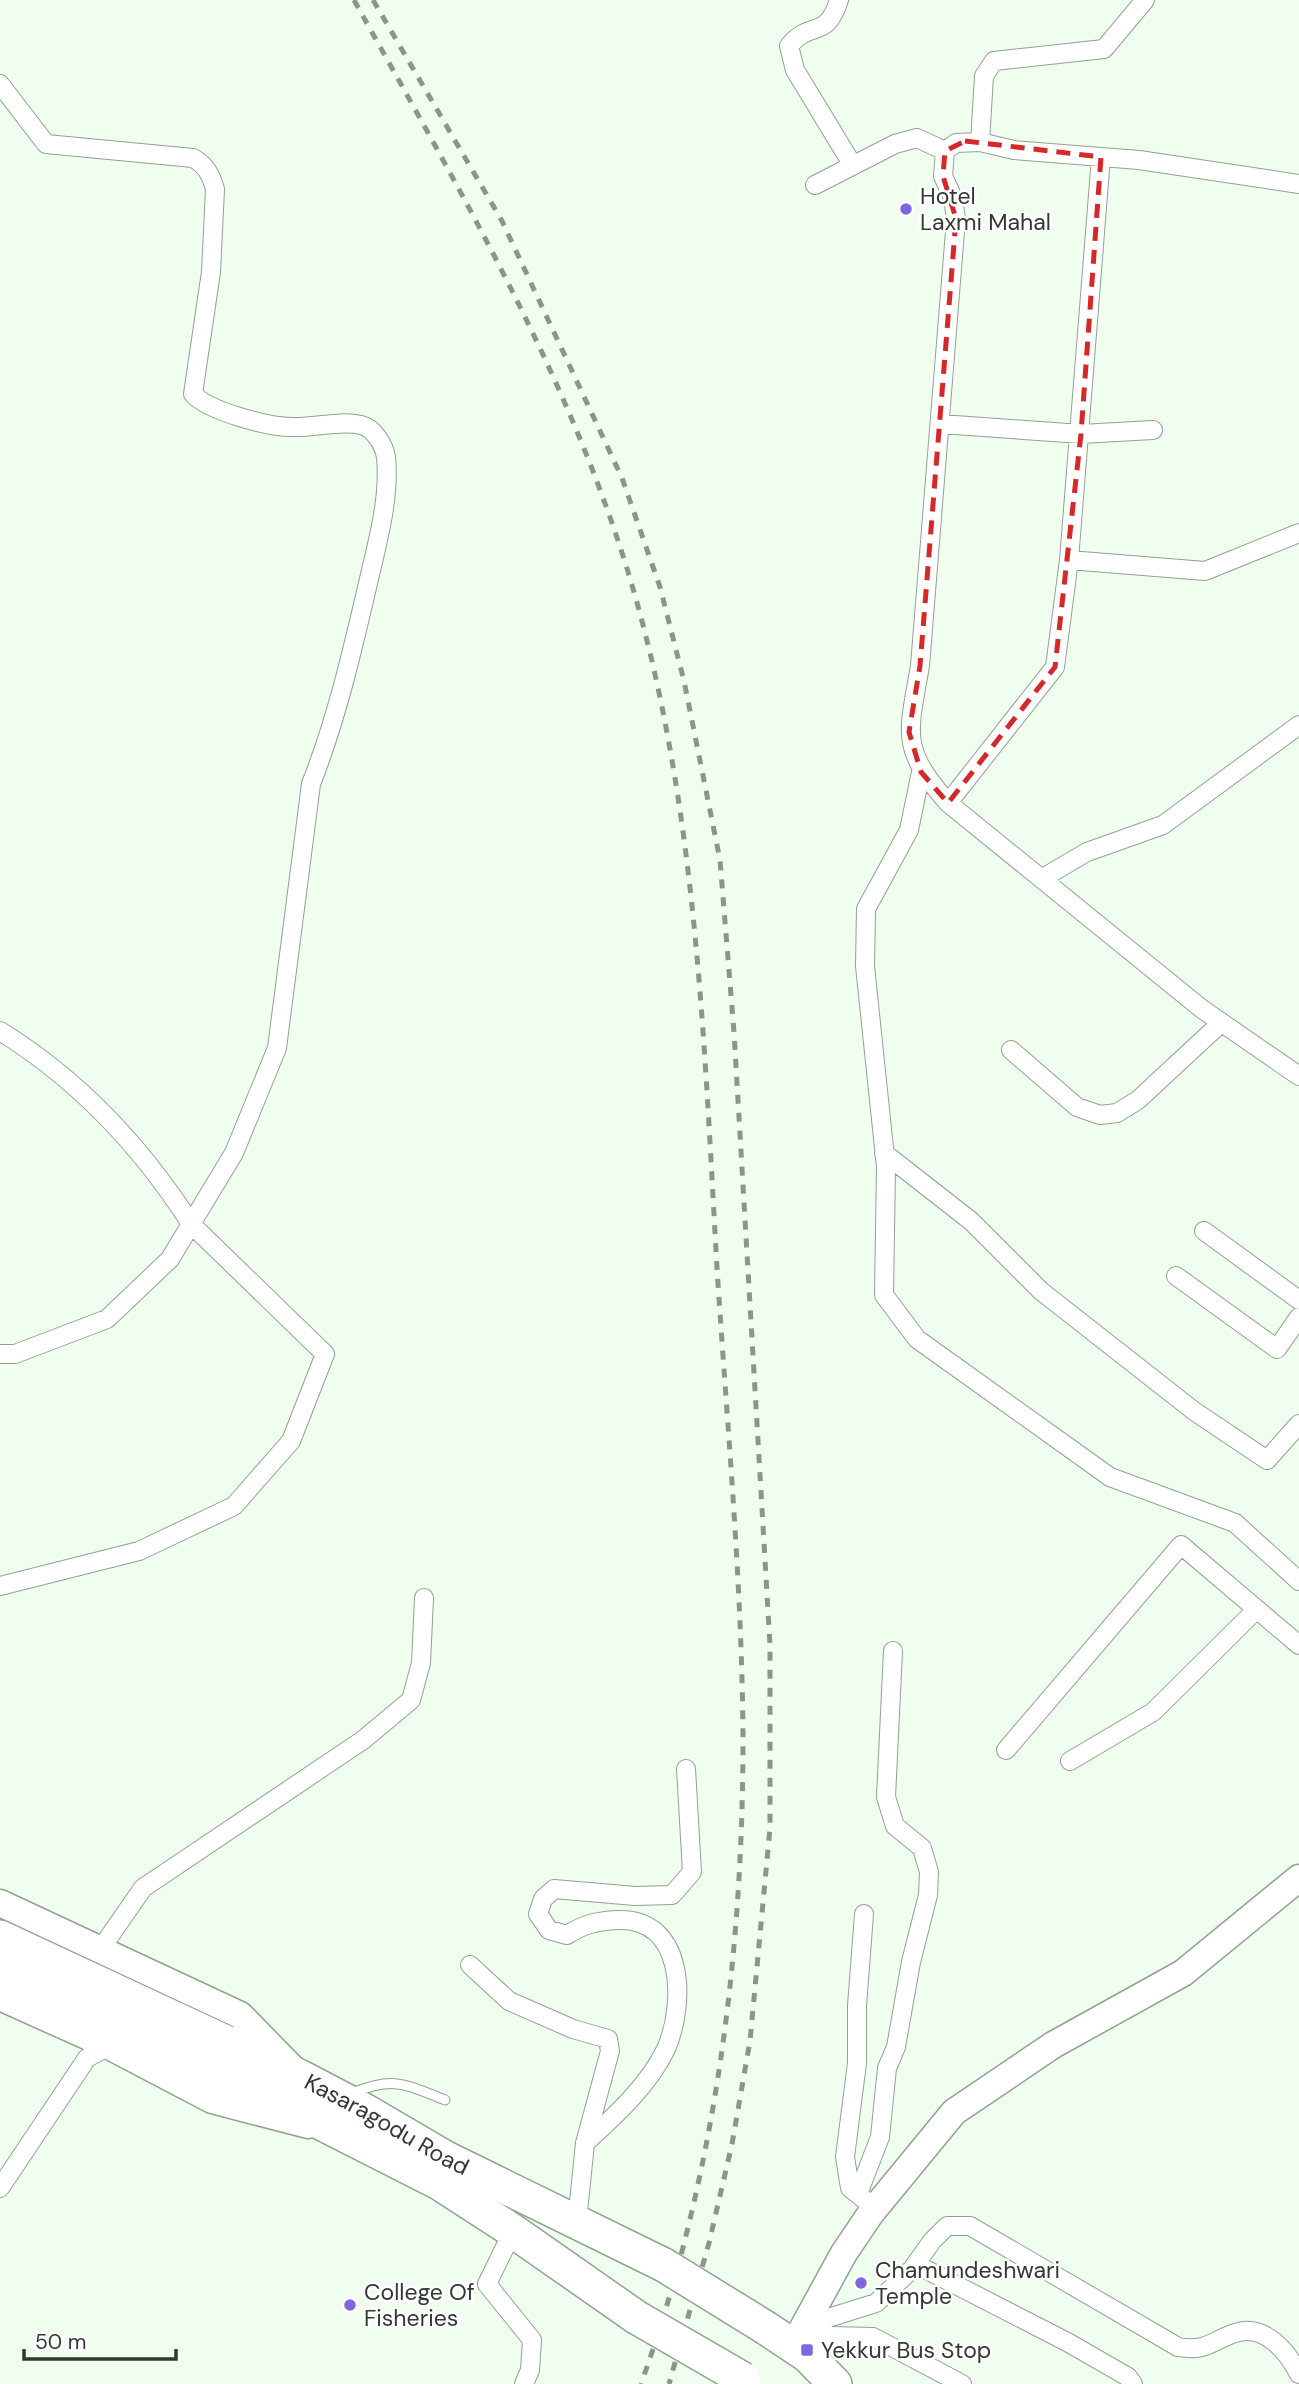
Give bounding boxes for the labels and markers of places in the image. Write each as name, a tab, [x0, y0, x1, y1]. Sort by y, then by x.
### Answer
place label: Hotel Laxmi Mahal	[920, 181, 1051, 237]
marker: Hotel Laxmi Mahal	[898, 201, 914, 217]
place label: Chamundeshwari Temple	[875, 2255, 1060, 2311]
marker: Chamundeshwari Temple	[853, 2275, 869, 2291]
place label: College Of Fisheries	[364, 2277, 475, 2333]
marker: College Of Fisheries	[342, 2297, 358, 2313]
place label: Yekkur Bus Stop	[821, 2335, 991, 2365]
marker: Yekkur Bus Stop	[799, 2342, 815, 2358]

